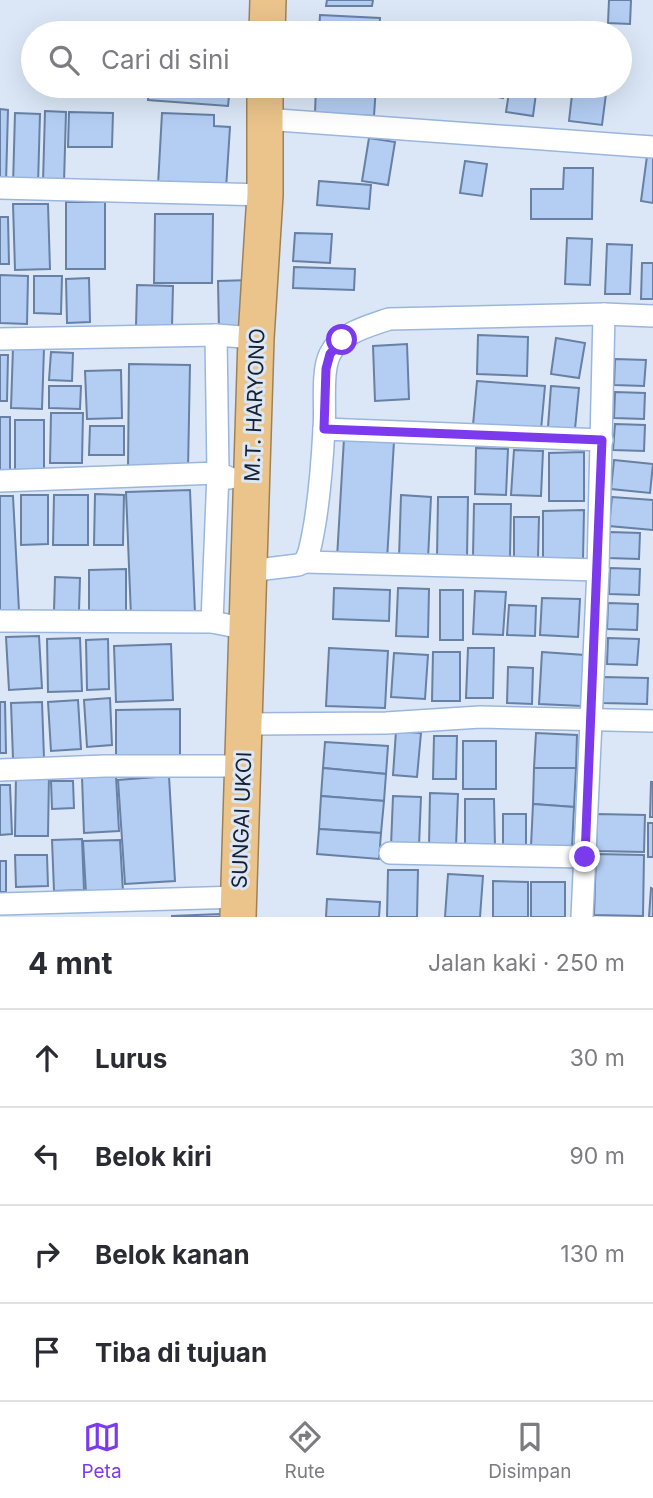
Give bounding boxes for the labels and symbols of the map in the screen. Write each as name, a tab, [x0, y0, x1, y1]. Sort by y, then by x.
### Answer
route start	[326, 324, 357, 355]
street label: M.T. HARYONO	[239, 328, 270, 482]
street label: SUNGAI UKOI	[227, 751, 256, 889]
route end	[569, 841, 600, 872]

